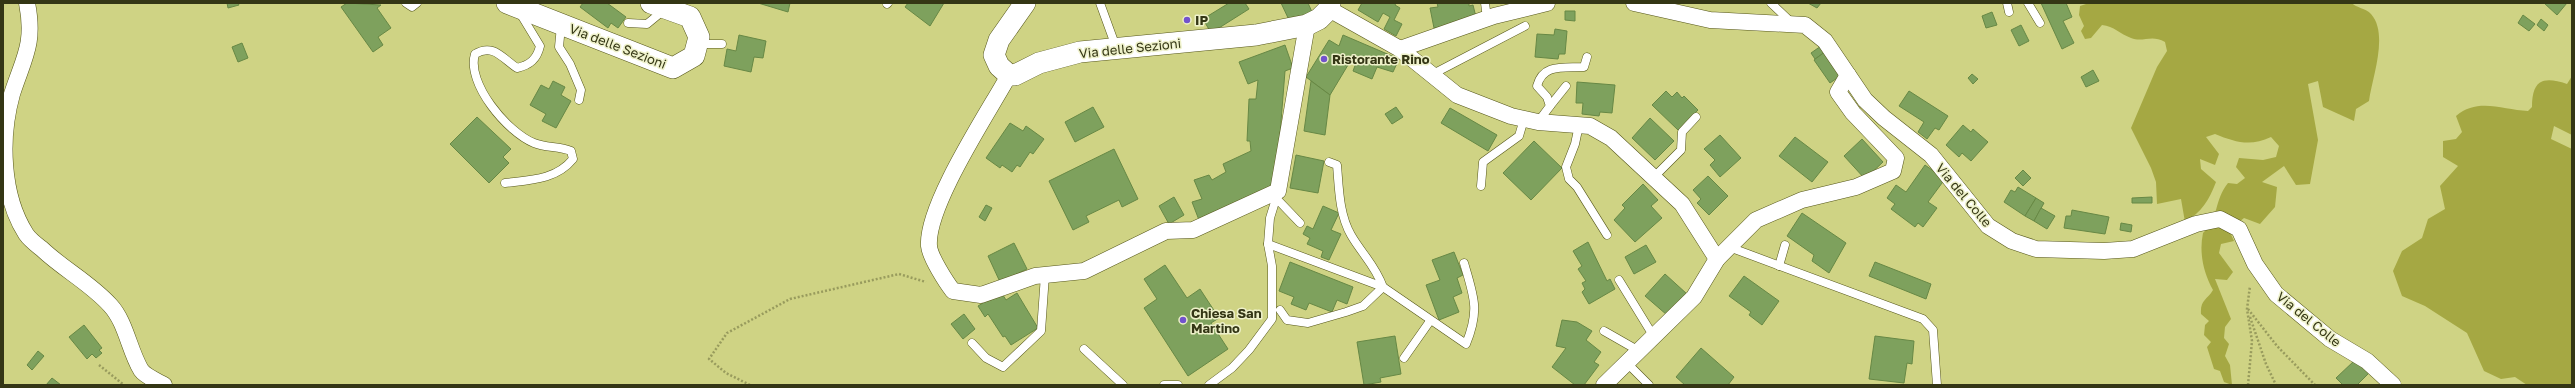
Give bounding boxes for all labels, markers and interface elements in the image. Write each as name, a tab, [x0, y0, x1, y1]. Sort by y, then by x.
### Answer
place label: IP	[1195, 12, 1208, 28]
marker: IP	[1182, 15, 1192, 25]
street label: Via delle Sezioni	[567, 20, 669, 72]
street label: Via delle Sezioni	[1078, 35, 1182, 61]
place label: Ristorante Rino	[1332, 51, 1430, 67]
marker: Ristorante Rino	[1319, 54, 1329, 64]
street label: Via del Colle	[1933, 160, 1995, 230]
street label: Via del Colle	[2274, 288, 2344, 350]
place label: Chiesa San Martino	[1191, 305, 1262, 336]
marker: Chiesa San Martino	[1178, 315, 1188, 325]

